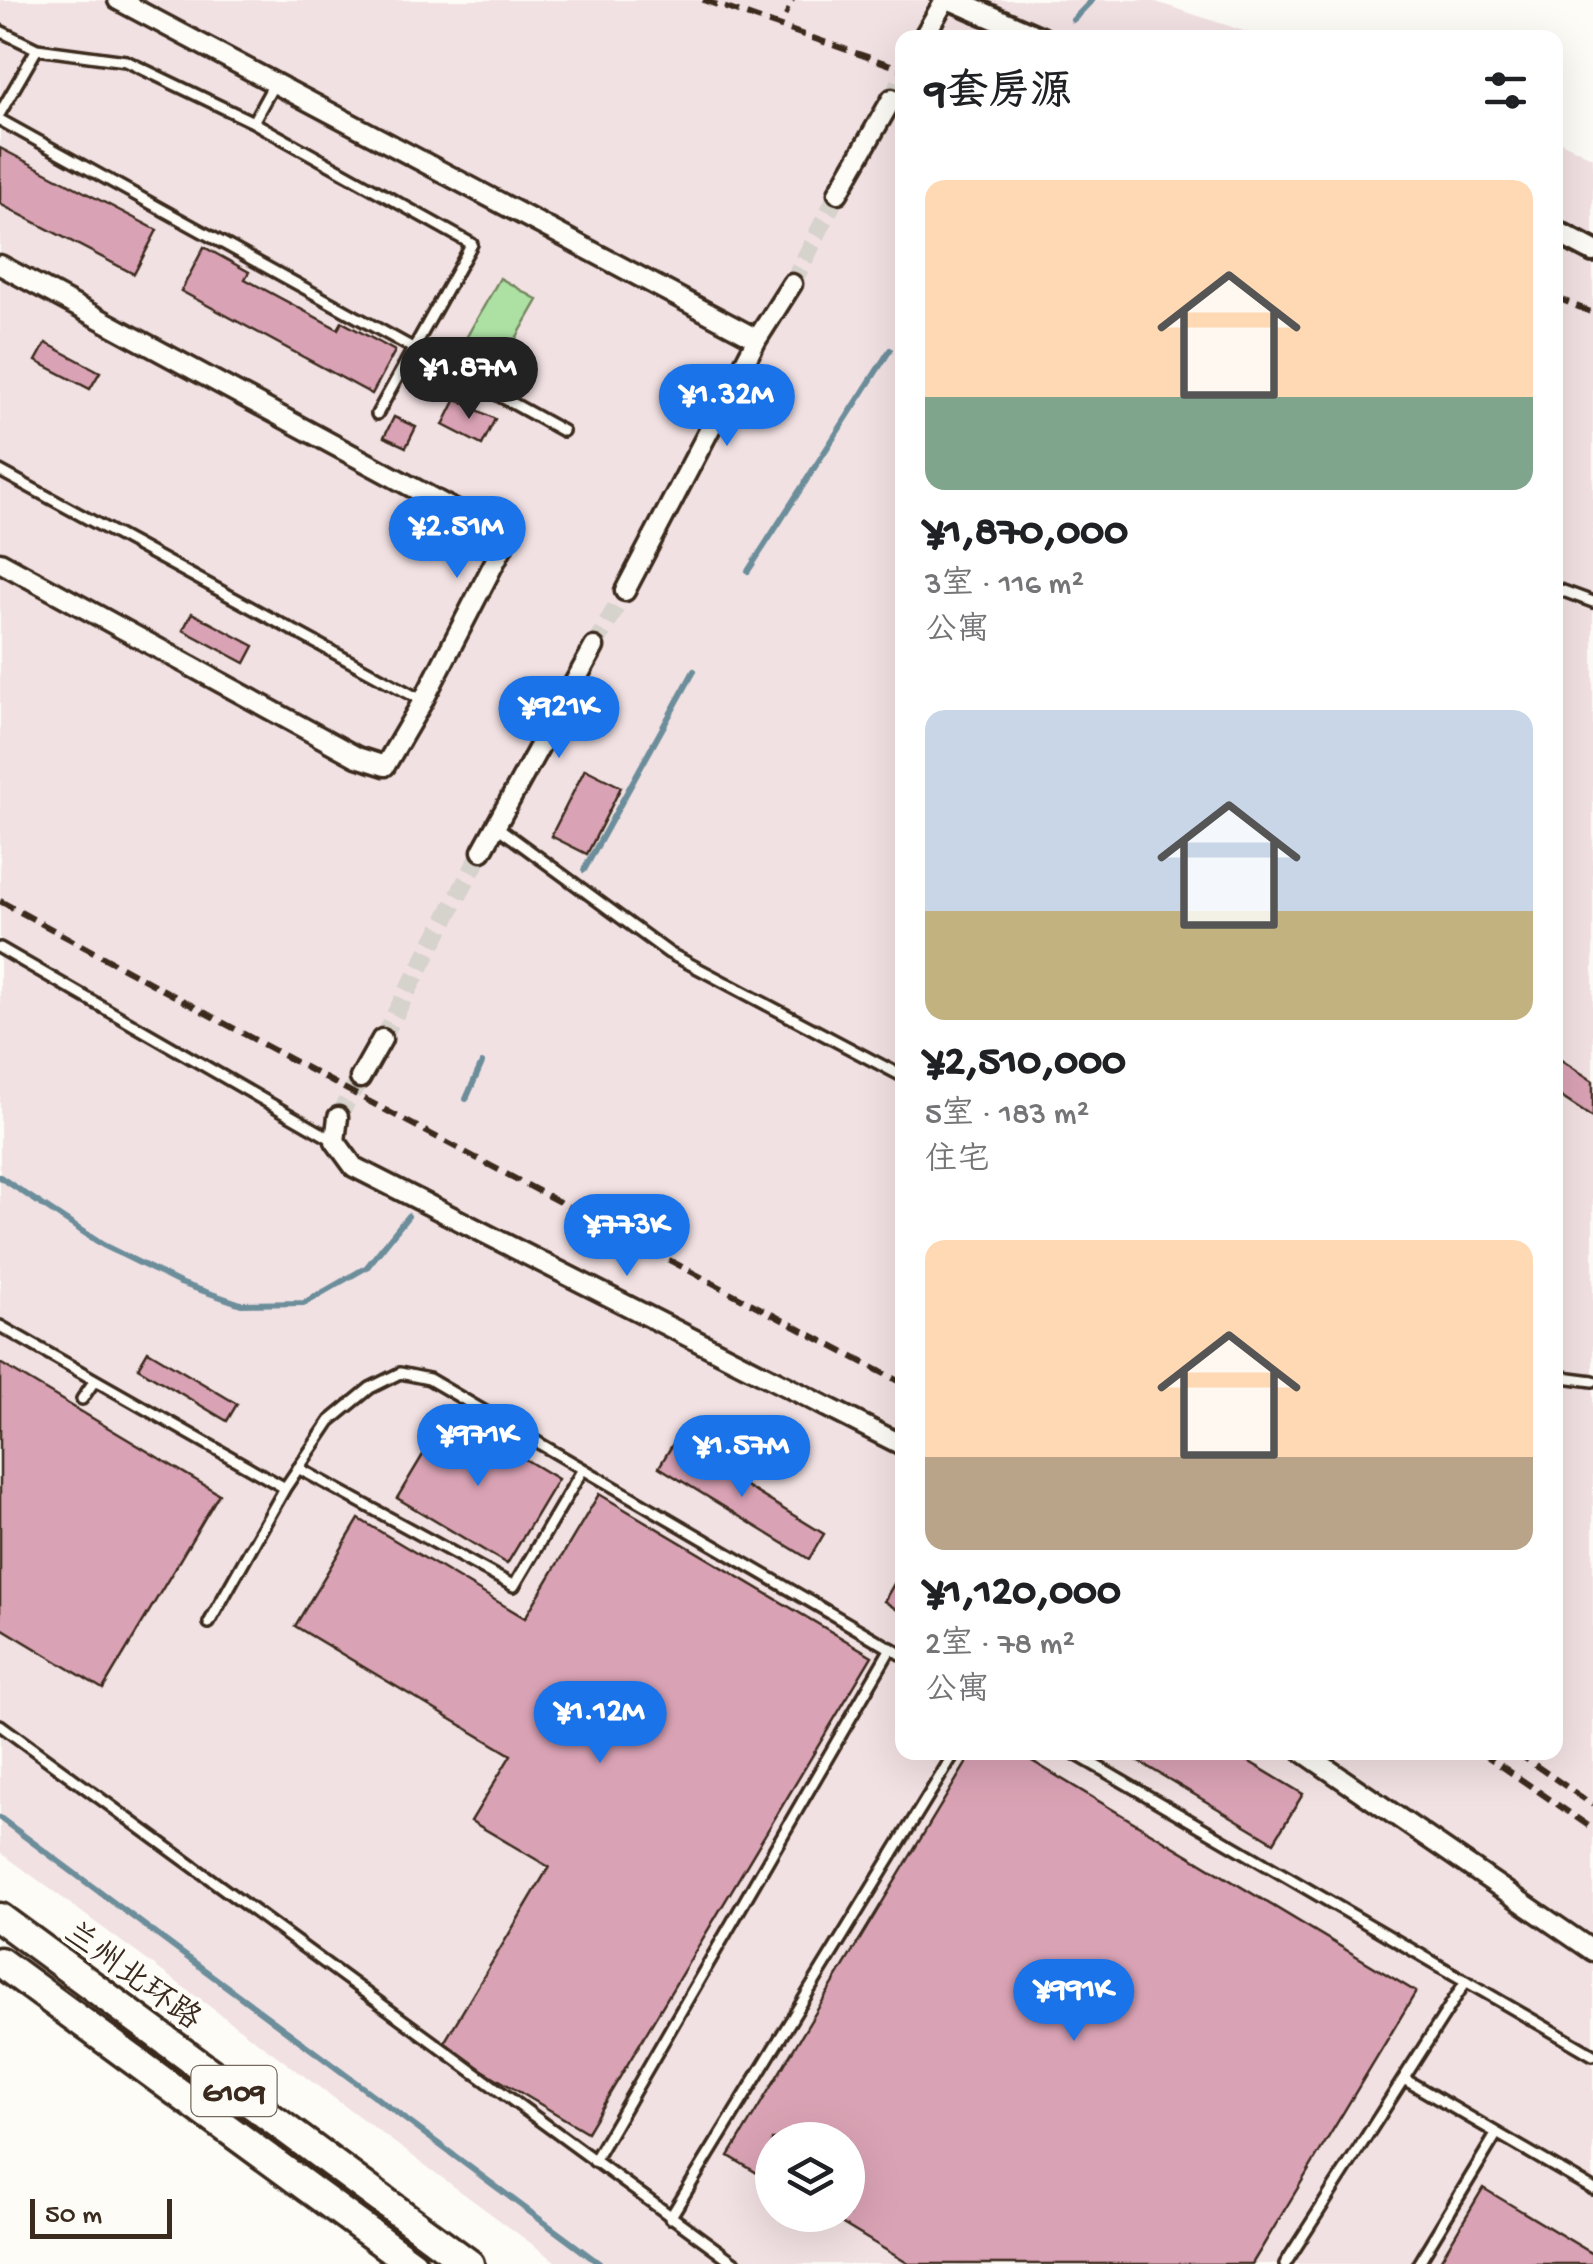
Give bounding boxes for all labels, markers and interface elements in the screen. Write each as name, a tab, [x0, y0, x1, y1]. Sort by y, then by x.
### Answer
icon: filters	[1478, 63, 1533, 118]
text: 9套房源	[925, 71, 1072, 120]
icon: home	[1139, 245, 1319, 425]
pin: ¥1.87M	[388, 337, 550, 422]
text: ¥1.87M	[422, 350, 516, 388]
pin: ¥1.32M	[646, 364, 808, 449]
text: ¥1.32M	[681, 377, 773, 415]
pin: ¥2.51M	[376, 496, 538, 581]
text: ¥2.51M	[411, 509, 503, 547]
text: ¥1,870,000	[925, 510, 1128, 559]
text: 3室 · 116 m²	[925, 567, 1084, 605]
text: 公寓	[925, 613, 989, 651]
pin: ¥921K	[489, 676, 629, 761]
text: ¥921K	[520, 689, 598, 727]
icon: home	[1139, 775, 1319, 955]
text: ¥2,510,000	[925, 1040, 1126, 1089]
text: 5室 · 183 m²	[925, 1097, 1089, 1135]
text: 住宅	[925, 1143, 989, 1181]
pin: ¥773K	[557, 1194, 697, 1279]
text: ¥773K	[586, 1207, 668, 1245]
icon: home	[1139, 1305, 1319, 1485]
pin: ¥971K	[408, 1404, 548, 1489]
pin: ¥1.57M	[661, 1415, 823, 1500]
text: ¥971K	[439, 1417, 517, 1455]
text: ¥1.57M	[695, 1428, 789, 1466]
text: ¥1,120,000	[925, 1570, 1121, 1619]
text: 2室 · 78 m²	[925, 1627, 1075, 1665]
text: 公寓	[925, 1673, 989, 1711]
pin: ¥1.12M	[519, 1681, 681, 1766]
text: ¥1.12M	[556, 1694, 644, 1732]
street label: 兰州北环路	[55, 1914, 208, 2040]
pin: ¥991K	[1004, 1959, 1144, 2044]
text: ¥991K	[1035, 1972, 1113, 2010]
road number: G109	[192, 2066, 276, 2116]
map controls	[755, 2122, 865, 2232]
button: layers	[755, 2122, 865, 2232]
scale bar	[30, 2194, 172, 2238]
text: 50 m	[45, 2200, 102, 2233]

